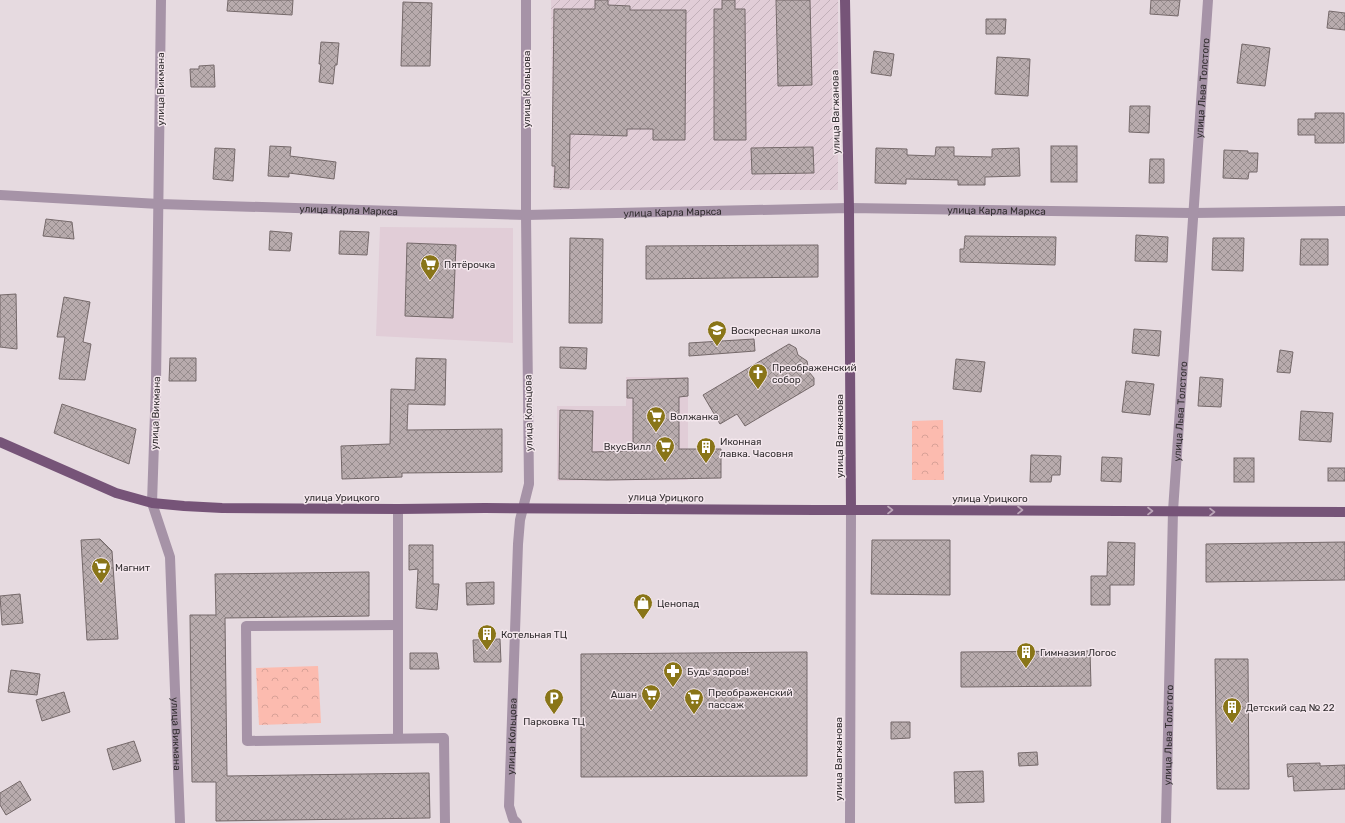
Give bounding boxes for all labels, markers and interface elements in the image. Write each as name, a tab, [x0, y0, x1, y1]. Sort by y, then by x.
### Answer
street label: улица Льва Толстого	[1194, 37, 1212, 139]
street label: улица Кольцова	[521, 51, 533, 127]
street label: улица Викмана	[155, 52, 167, 126]
street label: улица Вагжанова	[829, 70, 843, 154]
street label: улица Карла Маркса	[299, 203, 398, 218]
street label: улица Карла Маркса	[947, 204, 1046, 218]
street label: улица Карла Маркса	[623, 206, 722, 220]
supermarket icon: Пятёрочка	[419, 253, 441, 281]
place label: Пятёрочка	[444, 259, 495, 271]
school or university icon: Воскресная школа	[706, 319, 728, 347]
place label: Воскресная школа	[731, 325, 821, 337]
street label: улица Льва Толстого	[1171, 361, 1190, 462]
church icon: Преображенский собор	[747, 362, 769, 390]
place label: Преображенский собор	[772, 362, 856, 386]
street label: улица Кольцова	[522, 374, 536, 451]
street label: улица Викмана	[149, 376, 163, 450]
street label: улица Вагжанова	[834, 394, 846, 478]
supermarket icon: Волжанка	[645, 405, 667, 433]
place label: Волжанка	[670, 411, 719, 423]
supermarket icon: ВкусВилл	[654, 435, 676, 463]
building icon: Иконная лавка. Часовня	[695, 436, 717, 464]
place label: Иконная лавка. Часовня	[720, 436, 793, 460]
place label: ВкусВилл	[604, 441, 651, 453]
street label: улица Урицкого	[628, 491, 704, 505]
street label: улица Урицкого	[304, 492, 380, 504]
street label: улица Урицкого	[952, 493, 1028, 505]
one-way arrow	[887, 506, 893, 514]
one-way arrow	[1017, 506, 1023, 515]
one-way arrow	[1147, 507, 1153, 515]
one-way arrow	[1209, 508, 1215, 516]
supermarket icon: Магнит	[90, 556, 112, 584]
place label: Магнит	[115, 562, 150, 574]
shop icon: Ценопад	[632, 592, 654, 620]
place label: Ценопад	[657, 598, 699, 610]
building icon: Котельная ТЦ	[476, 623, 498, 651]
place label: Котельная ТЦ	[501, 629, 567, 641]
building icon: Гимназия Логос	[1015, 641, 1037, 669]
place label: Гимназия Логос	[1040, 647, 1117, 659]
pharmacy icon: Будь здоров!	[662, 660, 684, 688]
place label: Будь здоров!	[687, 666, 749, 678]
supermarket icon: Ашан	[640, 683, 662, 711]
street label: улица Льва Толстого	[1162, 684, 1176, 785]
parking icon: Парковка ТЦ	[543, 687, 565, 715]
supermarket icon: Преображенский пассаж	[683, 687, 705, 715]
place label: Преображенский пассаж	[708, 687, 792, 711]
place label: Ашан	[611, 689, 637, 701]
building icon: Детский сад № 22	[1221, 696, 1243, 724]
street label: улица Викмана	[168, 697, 183, 771]
street label: улица Кольцова	[505, 698, 520, 775]
place label: Детский сад № 22	[1246, 702, 1335, 714]
place label: Парковка ТЦ	[523, 716, 585, 728]
street label: улица Вагжанова	[833, 717, 845, 801]

